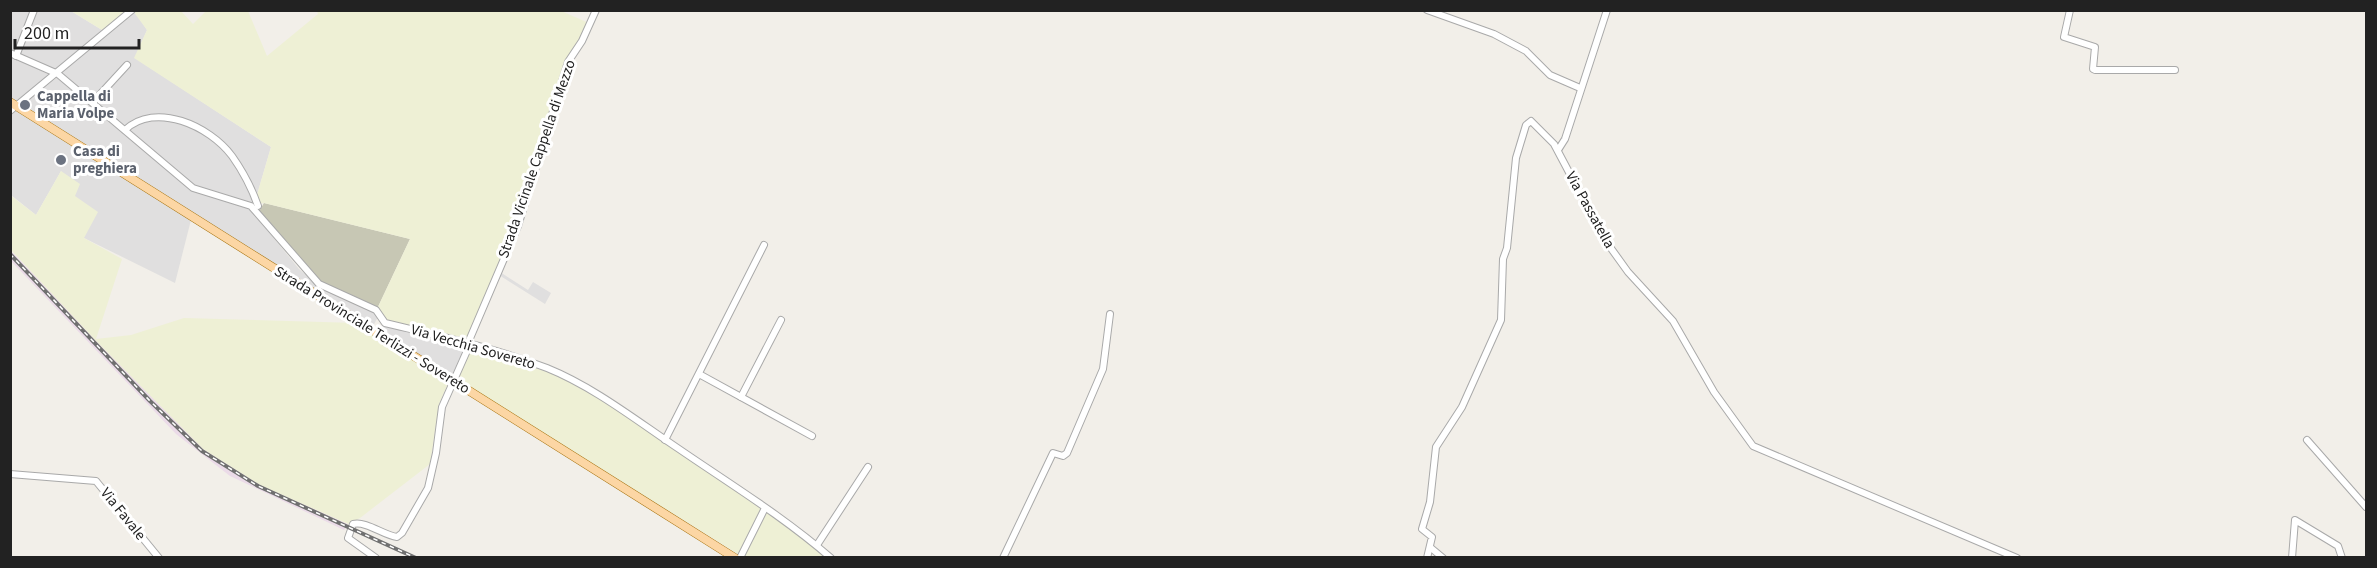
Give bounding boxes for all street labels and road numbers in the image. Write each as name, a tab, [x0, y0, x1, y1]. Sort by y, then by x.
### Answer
street label: Strada Vicinale Cappella di Mezzo	[493, 57, 581, 261]
street label: Via Passatella	[1560, 168, 1620, 252]
street label: Strada Provinciale Terlizzi - Sovereto	[270, 261, 474, 399]
street label: Via Vecchia Sovereto	[408, 319, 538, 375]
street label: Via Favale	[95, 483, 151, 545]

